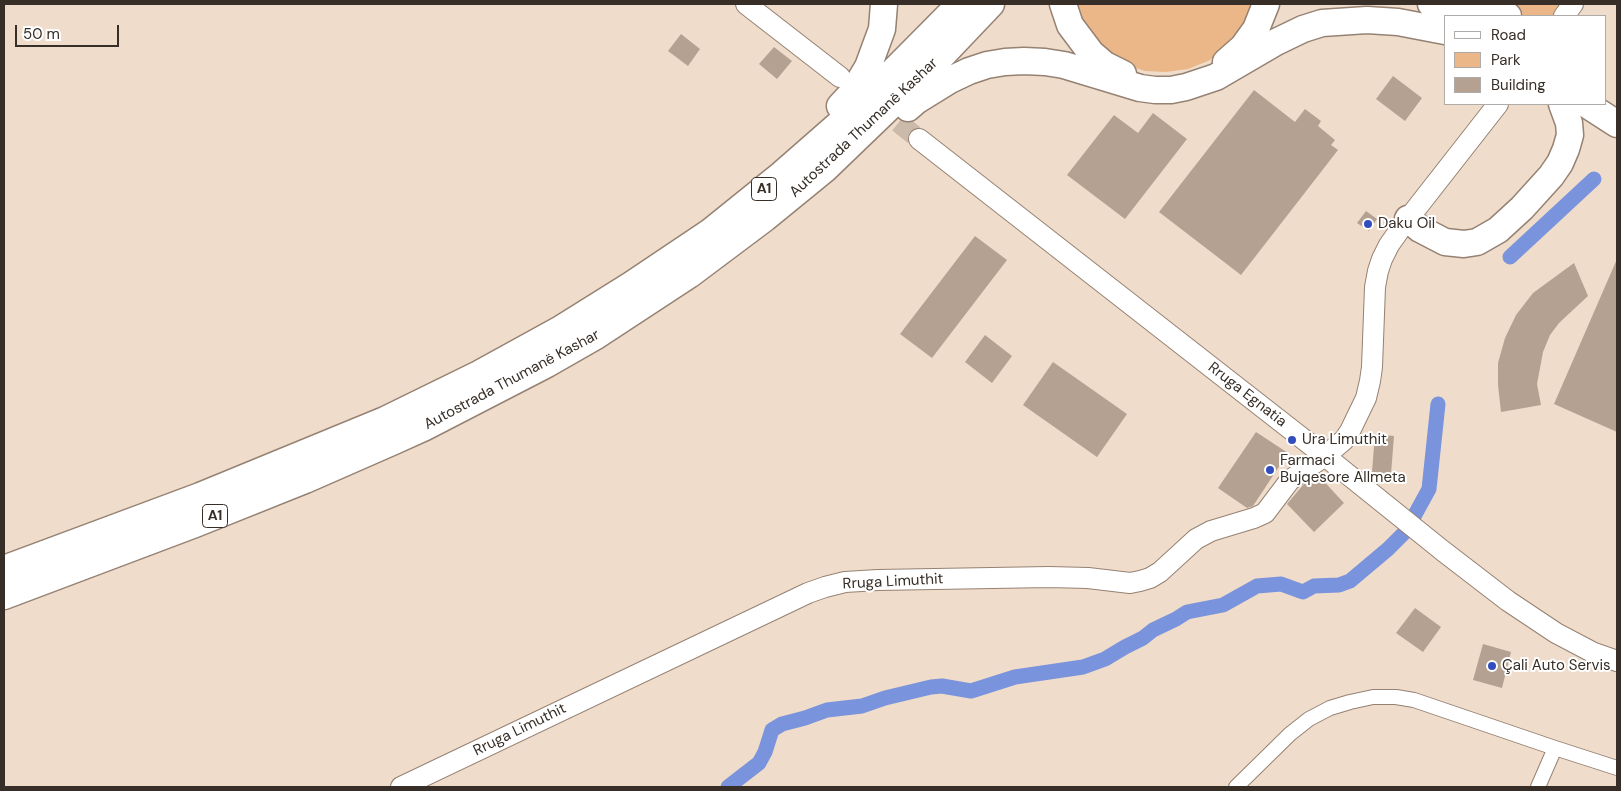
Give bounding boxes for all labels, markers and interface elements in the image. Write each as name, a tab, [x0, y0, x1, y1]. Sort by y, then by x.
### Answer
scale bar	[18, 15, 121, 47]
legend	[1444, 15, 1606, 105]
text: 50 m	[23, 24, 60, 44]
text: Road	[1491, 25, 1526, 45]
text: Park	[1491, 50, 1521, 70]
street label: Autostrada Thumanë Kashar	[786, 55, 942, 201]
text: Building	[1491, 75, 1546, 95]
road number: A1	[752, 178, 776, 200]
place label: Daku Oil	[1378, 215, 1435, 233]
marker: Daku Oil	[1362, 218, 1374, 230]
street label: Autostrada Thumanë Kashar	[421, 326, 603, 434]
street label: Rruga Egnatia	[1204, 359, 1290, 431]
place label: Ura Limuthit	[1302, 431, 1387, 449]
marker: Ura Limuthit	[1286, 434, 1298, 446]
place label: Farmaci Bujqesore Allmeta	[1280, 452, 1406, 487]
marker: Farmaci Bujqesore Allmeta	[1264, 464, 1276, 476]
road number: A1	[202, 504, 228, 528]
street label: Rruga Limuthit	[842, 570, 944, 594]
place label: Çali Auto Servis	[1502, 657, 1611, 675]
marker: Çali Auto Servis	[1486, 660, 1498, 672]
street label: Rruga Limuthit	[471, 700, 569, 760]

